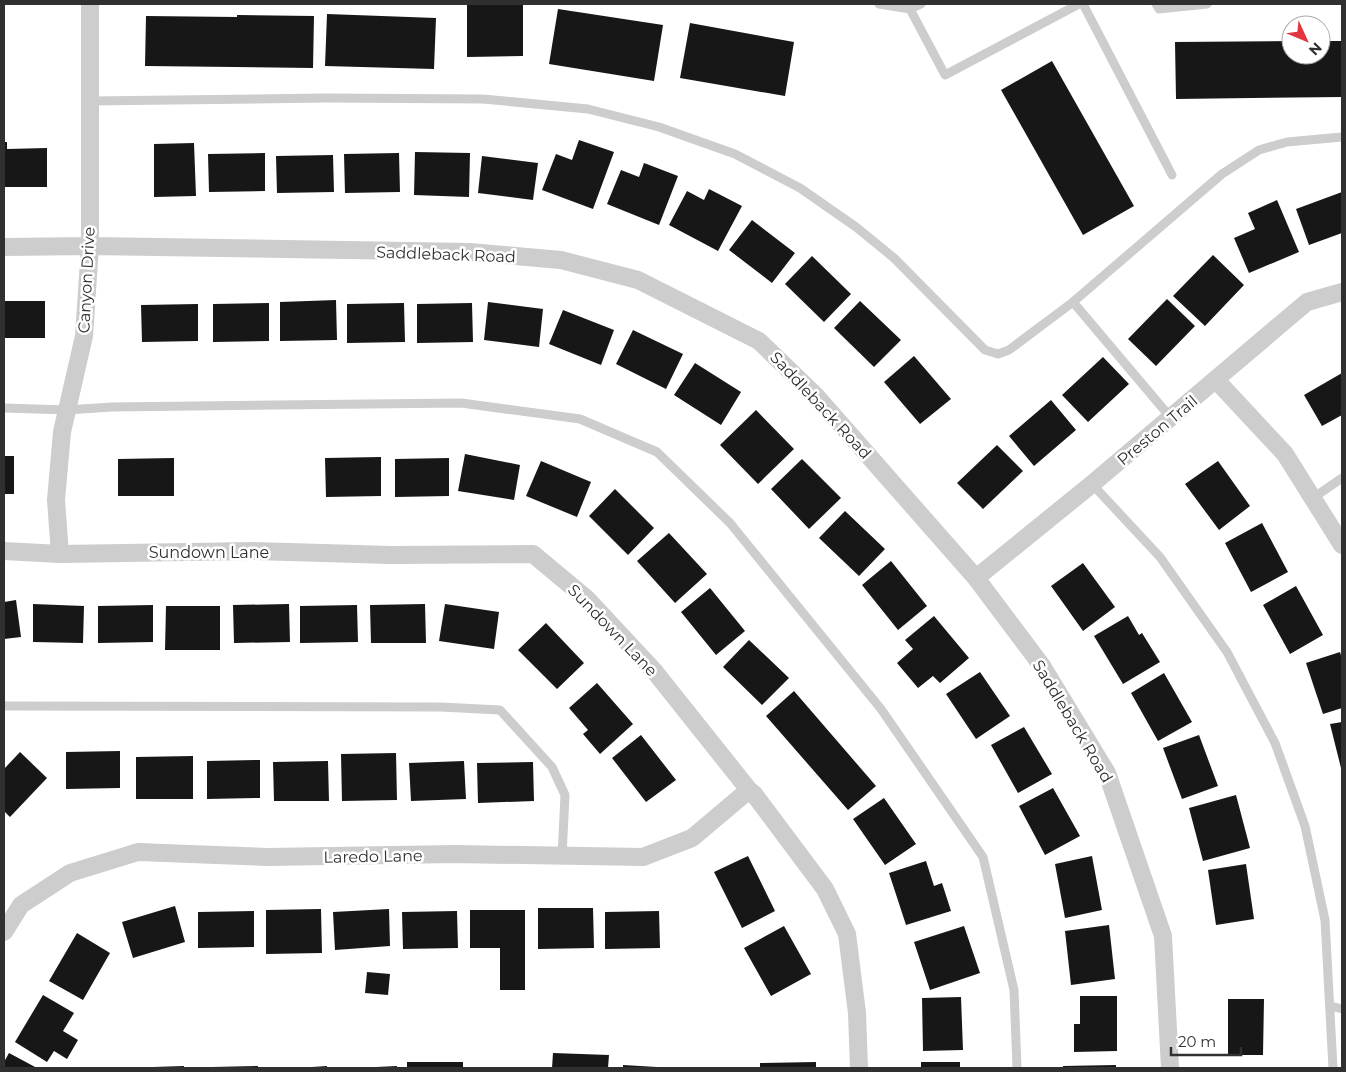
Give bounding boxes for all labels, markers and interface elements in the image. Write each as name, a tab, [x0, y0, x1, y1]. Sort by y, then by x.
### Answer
north arrow	[1281, 15, 1331, 65]
text: N	[1305, 39, 1326, 59]
street label: Canyon Drive	[74, 226, 99, 334]
street label: Saddleback Road	[376, 243, 516, 266]
street label: Saddleback Road	[766, 348, 875, 463]
street label: Preston Trail	[1113, 391, 1201, 469]
street label: Sundown Lane	[149, 543, 269, 562]
street label: Sundown Lane	[564, 580, 661, 680]
street label: Saddleback Road	[1028, 657, 1117, 786]
street label: Laredo Lane	[323, 846, 423, 867]
scale bar	[1171, 1024, 1241, 1056]
text: 20 m	[1178, 1032, 1216, 1051]

